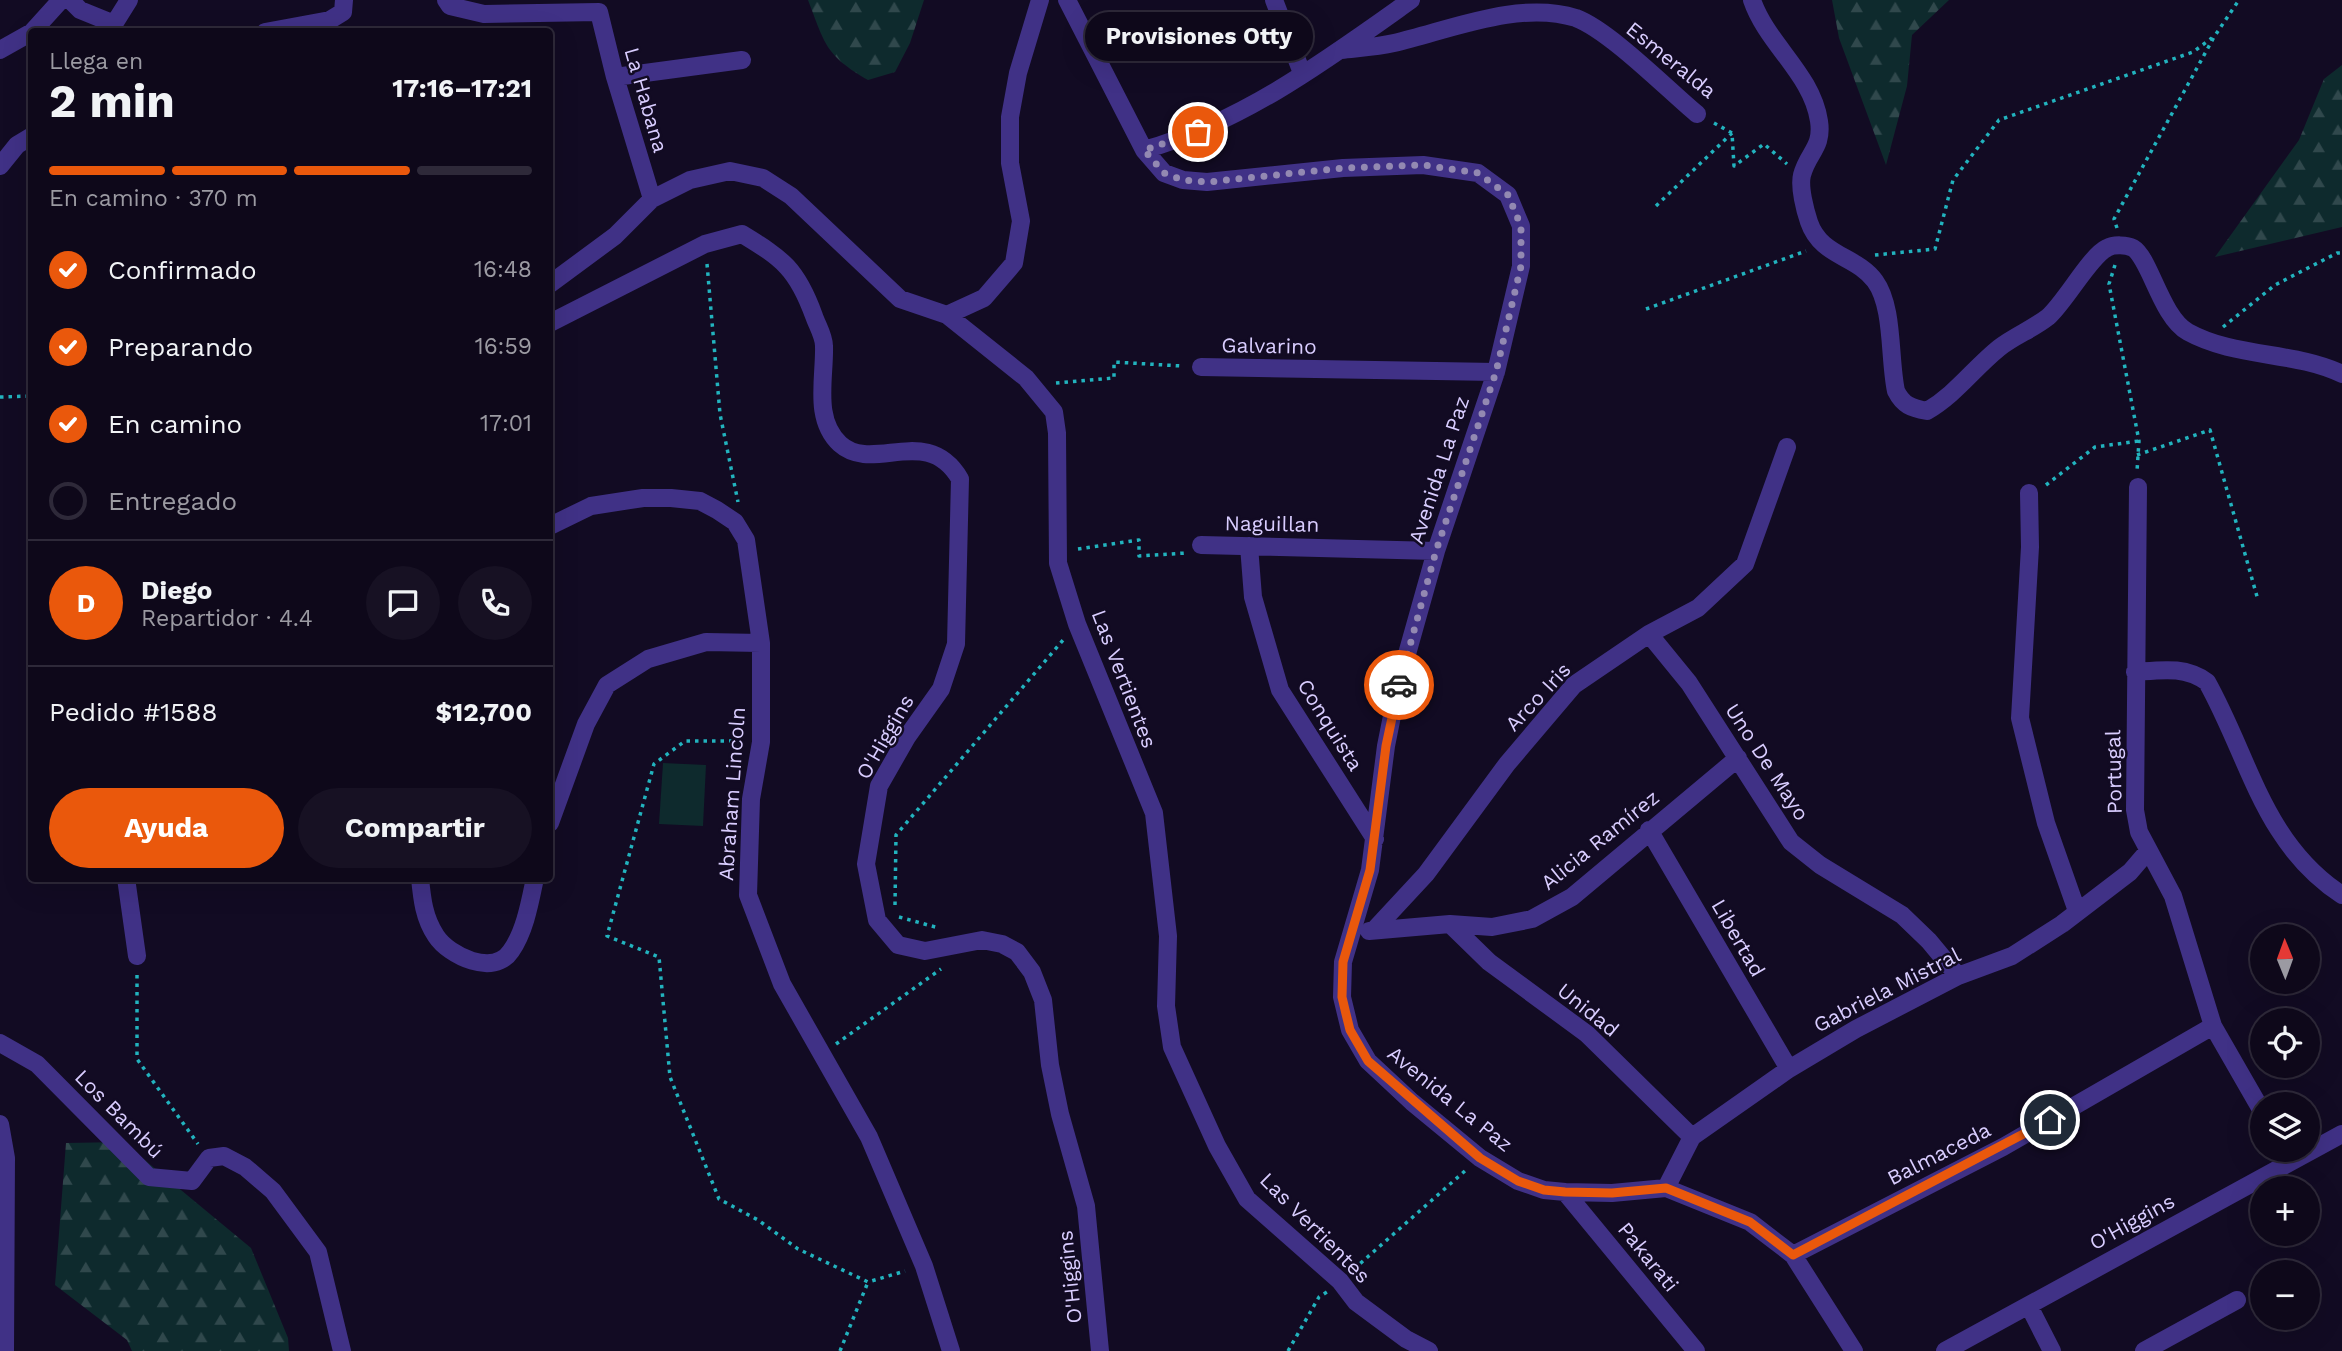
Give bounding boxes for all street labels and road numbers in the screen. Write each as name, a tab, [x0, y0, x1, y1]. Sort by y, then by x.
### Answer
street label: Esmeralda	[1621, 16, 1721, 103]
street label: La Habana	[620, 44, 673, 155]
street label: Galvarino	[1221, 332, 1317, 359]
street label: Avenida La Paz	[1403, 393, 1474, 547]
street label: Naguillan	[1224, 510, 1320, 537]
street label: Las Vertientes	[1087, 606, 1162, 751]
street label: Arco Iris	[1500, 657, 1576, 736]
street label: Conquista	[1292, 674, 1368, 775]
street label: O'Higgins	[850, 690, 919, 784]
street label: Uno De Mayo	[1720, 699, 1815, 825]
street label: Abraham Lincoln	[713, 706, 750, 882]
street label: Portugal	[2100, 729, 2127, 814]
street label: Alicia Ramírez	[1536, 784, 1664, 895]
street label: Libertad	[1706, 895, 1771, 981]
street label: Gabriela Mistral	[1809, 942, 1965, 1037]
street label: Unidad	[1553, 977, 1624, 1042]
street label: Avenida La Paz	[1383, 1041, 1518, 1157]
street label: Los Bambú	[70, 1064, 169, 1163]
street label: Balmaceda	[1883, 1117, 1995, 1190]
street label: Las Vertientes	[1255, 1167, 1376, 1288]
street label: O'Higgins	[2085, 1188, 2179, 1255]
street label: Pakarati	[1613, 1217, 1684, 1297]
street label: O'Higgins	[1052, 1229, 1087, 1325]

